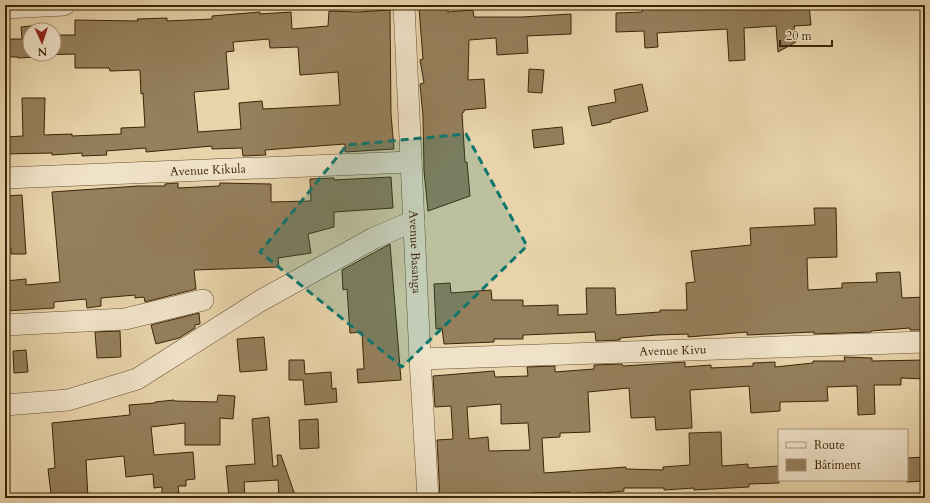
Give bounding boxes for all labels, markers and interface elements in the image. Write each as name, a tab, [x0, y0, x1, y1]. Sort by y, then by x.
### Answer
north arrow	[22, 22, 62, 62]
scale bar	[780, 22, 832, 48]
text: 20 m	[786, 28, 813, 44]
text: N	[37, 44, 48, 59]
street label: Avenue Kikula	[170, 160, 247, 179]
street label: Avenue Basanga	[405, 210, 425, 295]
street label: Avenue Kivu	[639, 341, 707, 360]
legend	[778, 429, 908, 481]
text: Route	[814, 437, 845, 453]
text: Bâtiment	[814, 457, 861, 473]

